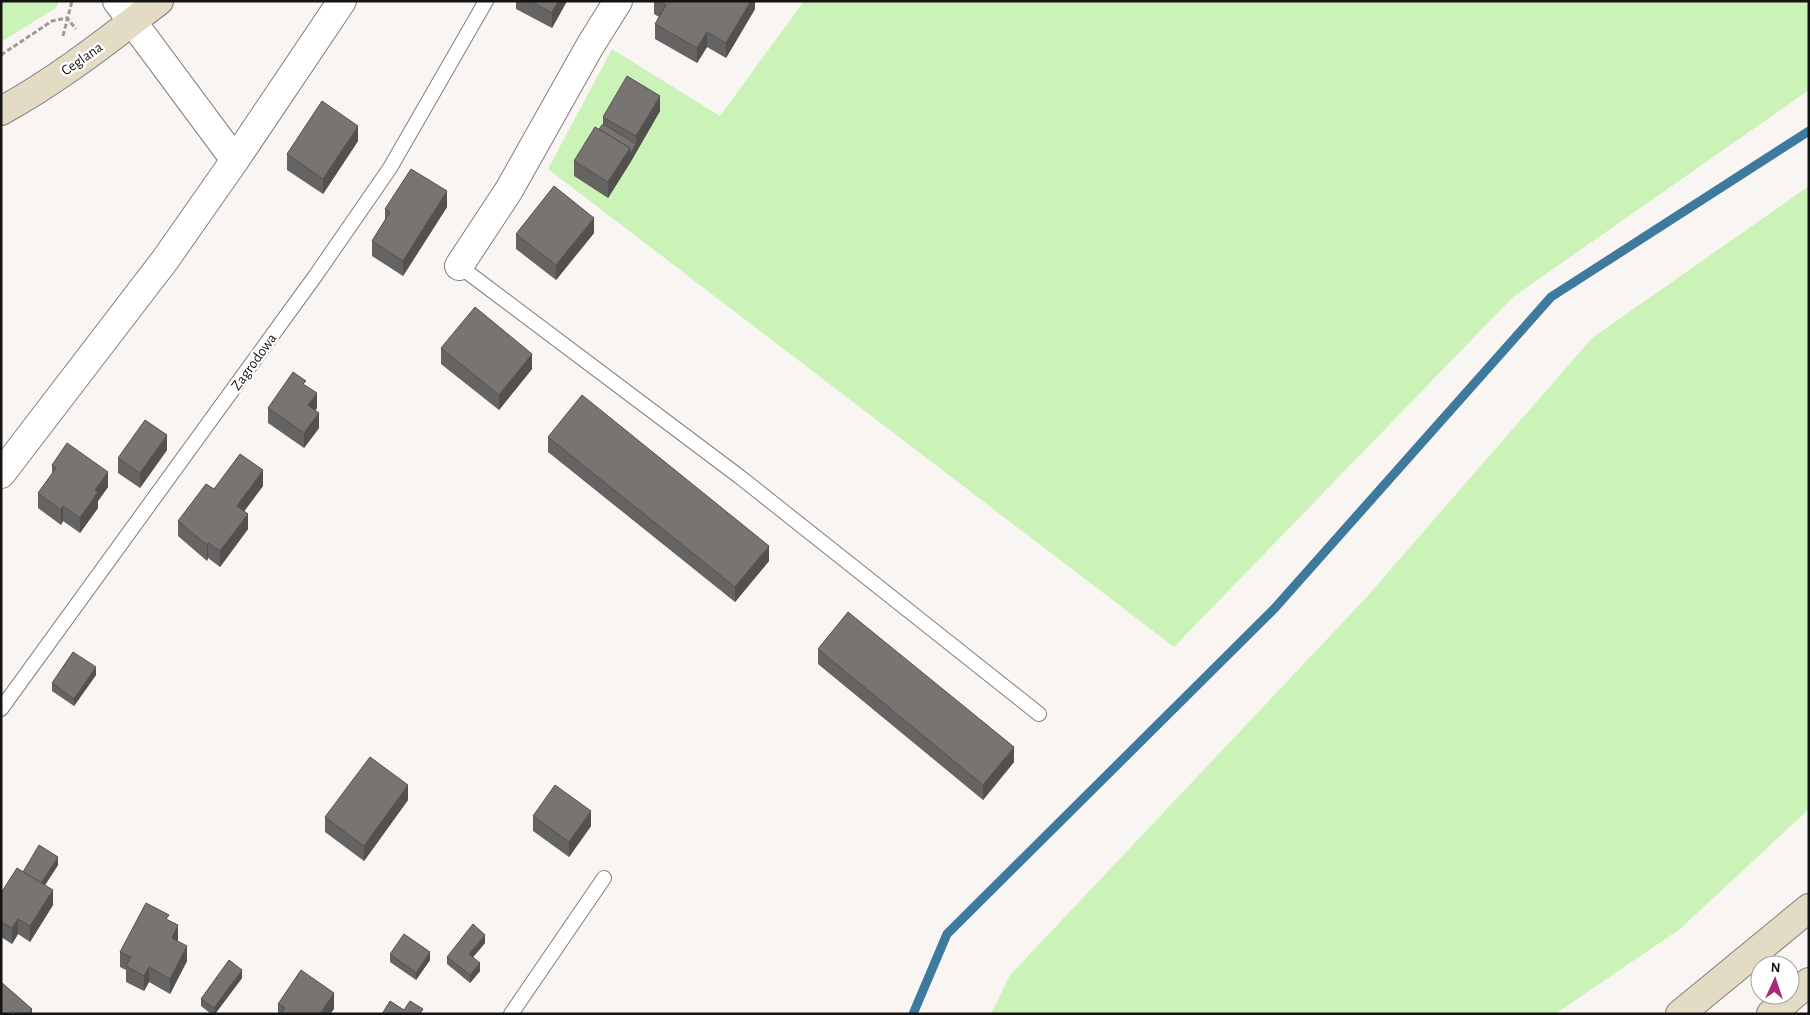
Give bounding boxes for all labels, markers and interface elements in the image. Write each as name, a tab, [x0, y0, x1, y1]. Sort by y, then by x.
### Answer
street label: Ceglana	[59, 39, 105, 79]
street label: Zagrodowa	[229, 331, 280, 393]
north arrow	[1750, 955, 1800, 1005]
text: N	[1770, 961, 1781, 975]

